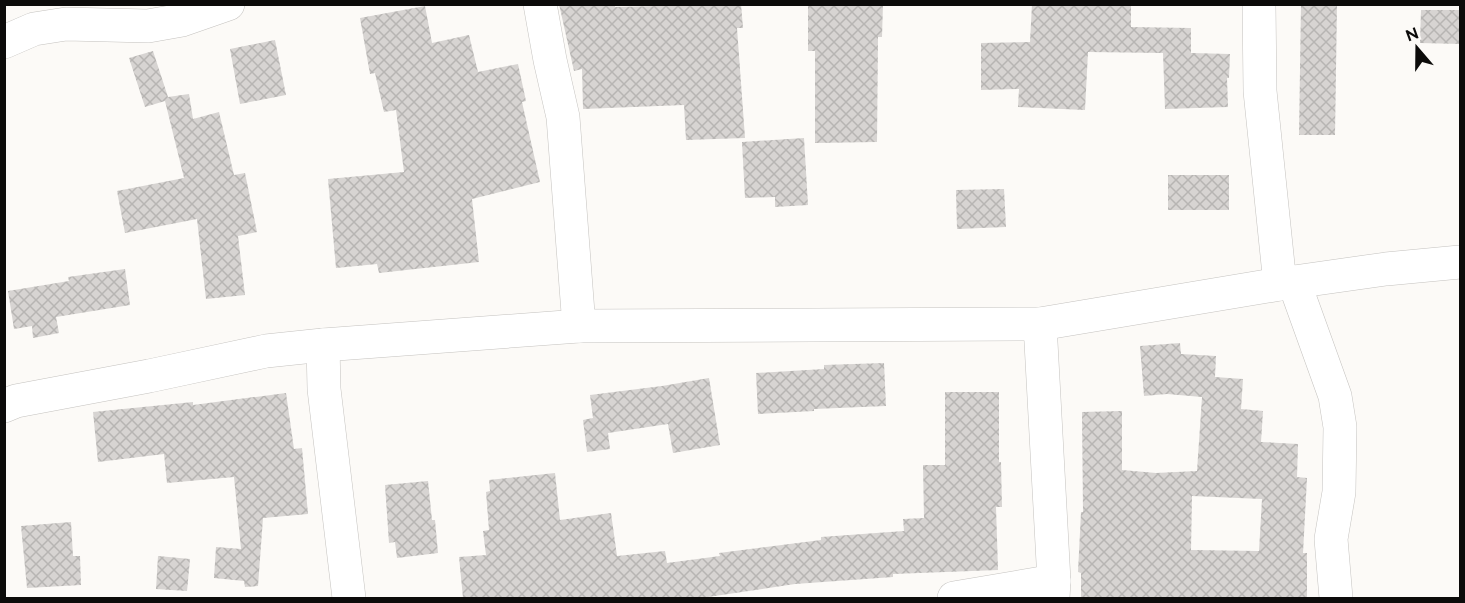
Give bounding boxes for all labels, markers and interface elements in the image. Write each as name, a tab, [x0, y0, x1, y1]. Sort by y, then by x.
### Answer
north arrow	[1387, 18, 1447, 78]
text: N	[1403, 23, 1421, 45]

